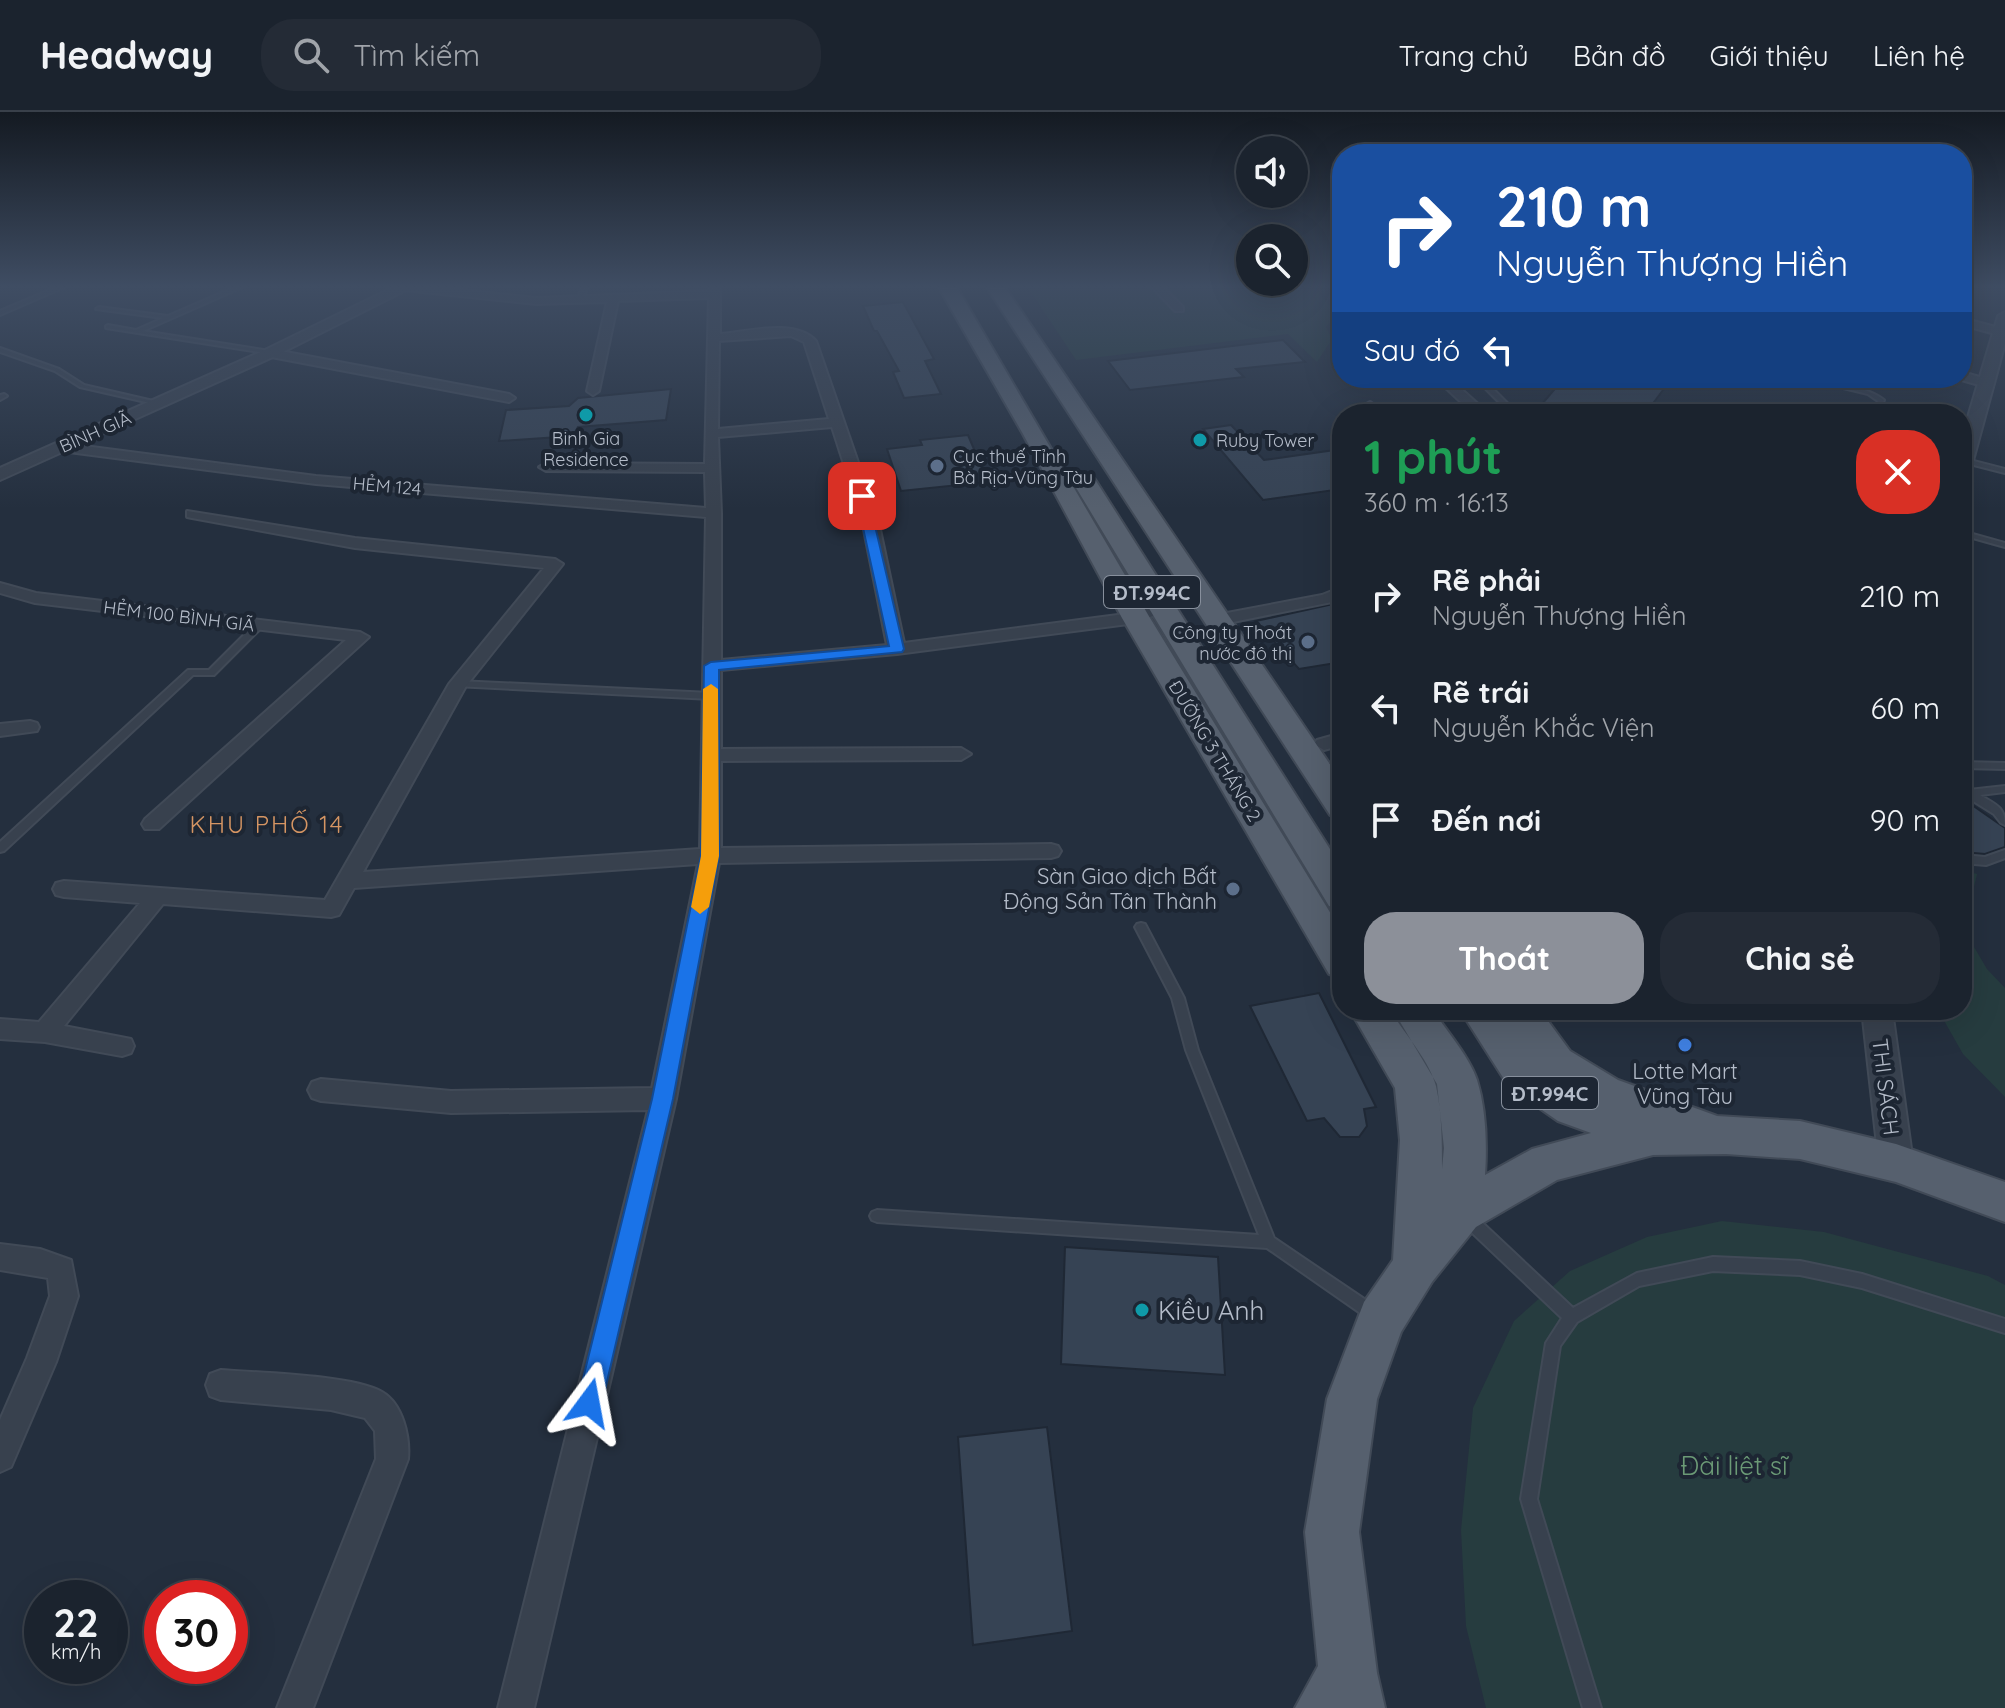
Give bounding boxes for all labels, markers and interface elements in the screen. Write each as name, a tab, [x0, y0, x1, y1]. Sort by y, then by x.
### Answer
search box	[261, 19, 821, 91]
text: Headway	[40, 31, 213, 79]
icon: search	[289, 33, 333, 77]
text: Tìm kiếm	[353, 36, 480, 74]
text: Trang chủ	[1398, 38, 1529, 73]
text: Bản đồ	[1573, 38, 1666, 73]
text: Giới thiệu	[1710, 38, 1829, 73]
text: Liên hệ	[1873, 38, 1965, 73]
map controls	[1236, 136, 1308, 296]
button: sound	[1236, 136, 1308, 208]
text: 210 m	[1496, 171, 1651, 241]
icon: right	[1364, 176, 1468, 280]
button: search	[1236, 224, 1308, 296]
text: Nguyễn Thượng Hiền	[1496, 240, 1848, 285]
icon: left	[1476, 328, 1520, 372]
text: Sau đó	[1364, 331, 1460, 369]
street label: BÌNH GIÃ	[56, 406, 135, 458]
marker: Binh Gia Residence	[577, 406, 595, 424]
text: 1 phút	[1364, 426, 1502, 486]
place label: Binh Gia Residence	[543, 427, 629, 471]
place label: Ruby Tower	[1216, 429, 1314, 452]
button: close	[1856, 430, 1940, 514]
marker: Ruby Tower	[1191, 431, 1209, 449]
place label: Cục thuế Tỉnh Bà Rịa-Vũng Tàu	[953, 445, 1093, 489]
marker: Cục thuế Tỉnh Bà Rịa-Vũng Tàu	[928, 457, 946, 475]
pin	[828, 462, 896, 530]
street label: HẺM 124	[352, 472, 422, 500]
icon: arrive	[840, 474, 884, 518]
text: 360 m · 16:13	[1364, 486, 1509, 519]
text: Rẽ phải	[1432, 561, 1541, 599]
icon: right	[1364, 574, 1408, 618]
road number: ĐT.994C	[1104, 576, 1200, 608]
text: 210 m	[1859, 577, 1940, 615]
street label: HẺM 100 BÌNH GIÃ	[102, 595, 256, 637]
text: Nguyễn Thượng Hiền	[1432, 599, 1687, 632]
place label: Công ty Thoát nước đô thị	[1173, 621, 1292, 665]
marker: Công ty Thoát nước đô thị	[1299, 633, 1317, 651]
text: Rẽ trái	[1432, 673, 1529, 711]
street label: ĐƯỜNG 3 THÁNG 2	[1164, 676, 1266, 826]
icon: left	[1364, 686, 1408, 730]
text: 60 m	[1870, 689, 1940, 727]
text: Nguyễn Khắc Viện	[1432, 711, 1654, 744]
icon: arrive	[1364, 798, 1408, 842]
text: Đến nơi	[1432, 801, 1541, 839]
text: 90 m	[1870, 801, 1940, 839]
district label: KHU PHỐ 14	[190, 809, 344, 839]
place label: Sàn Giao dịch Bất Động Sản Tân Thành	[1004, 862, 1217, 915]
marker: Sàn Giao dịch Bất Động Sản Tân Thành	[1224, 880, 1242, 898]
button: Thoát	[1364, 912, 1644, 1004]
button: Chia sẻ	[1660, 912, 1940, 1004]
marker: Lotte Mart Vũng Tàu	[1676, 1036, 1694, 1054]
street label: THI SÁCH	[1866, 1037, 1906, 1137]
place label: Lotte Mart Vũng Tàu	[1632, 1057, 1738, 1110]
road number: ĐT.994C	[1502, 1077, 1598, 1109]
place label: Kiều Anh	[1158, 1294, 1264, 1327]
marker: Kiều Anh	[1133, 1301, 1151, 1319]
position arrow	[547, 1361, 631, 1445]
park label: Đài liệt sĩ	[1680, 1449, 1789, 1482]
speed limit sign: 30	[144, 1580, 248, 1684]
text: 22	[53, 1597, 99, 1647]
text: km/h	[51, 1639, 101, 1664]

